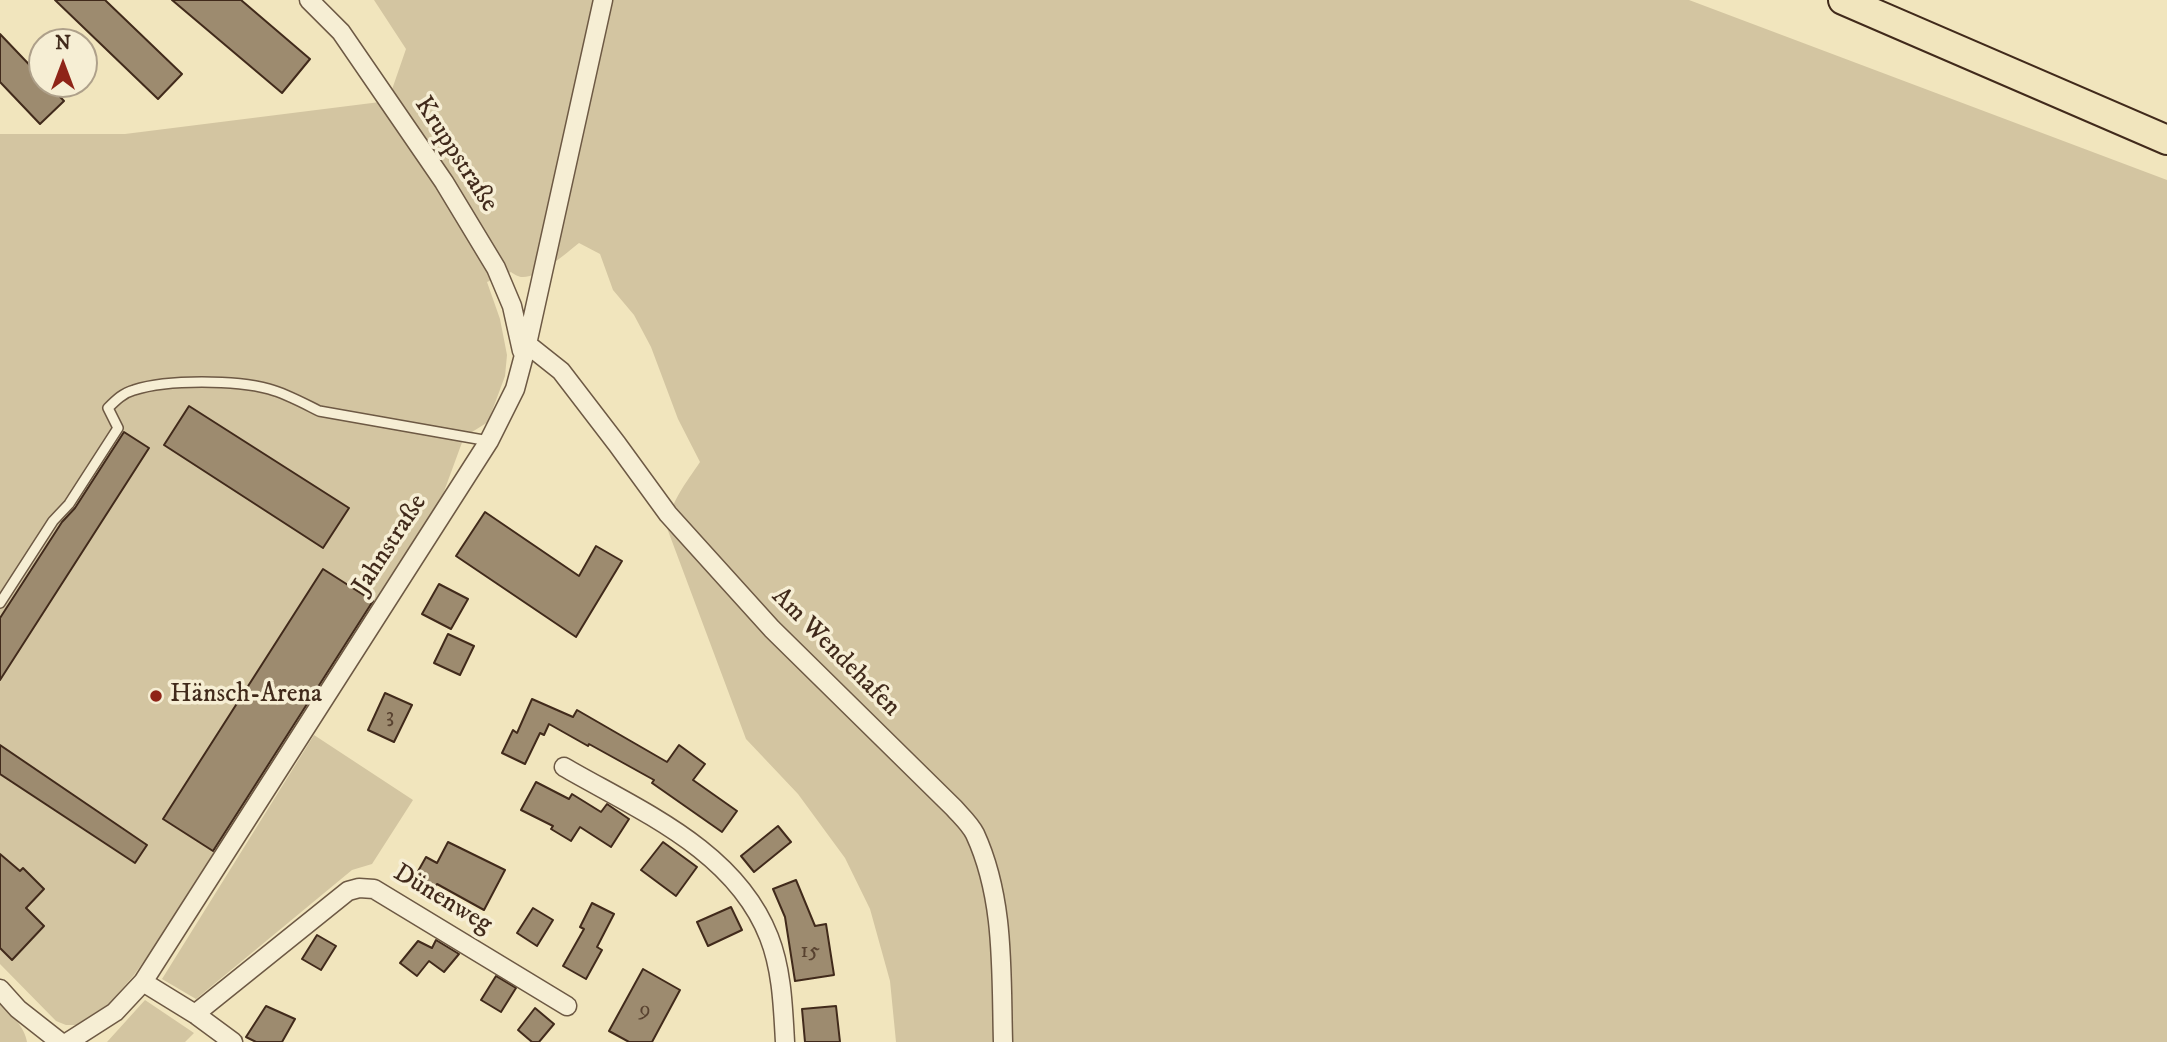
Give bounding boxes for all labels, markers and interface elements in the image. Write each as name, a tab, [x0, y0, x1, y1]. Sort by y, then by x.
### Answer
north arrow	[28, 28, 98, 98]
text: N	[55, 32, 71, 55]
street label: Kruppstraße	[406, 92, 504, 218]
street label: Jahnstraße	[347, 489, 435, 601]
street label: Am Wendehafen	[764, 582, 906, 724]
place label: Hänsch-Arena	[170, 680, 322, 712]
marker: Hänsch-Arena	[148, 688, 164, 704]
house number: 3	[386, 703, 394, 731]
street label: Dünenweg	[387, 858, 497, 942]
house number: 15	[800, 938, 820, 966]
house number: 9	[639, 997, 651, 1025]

